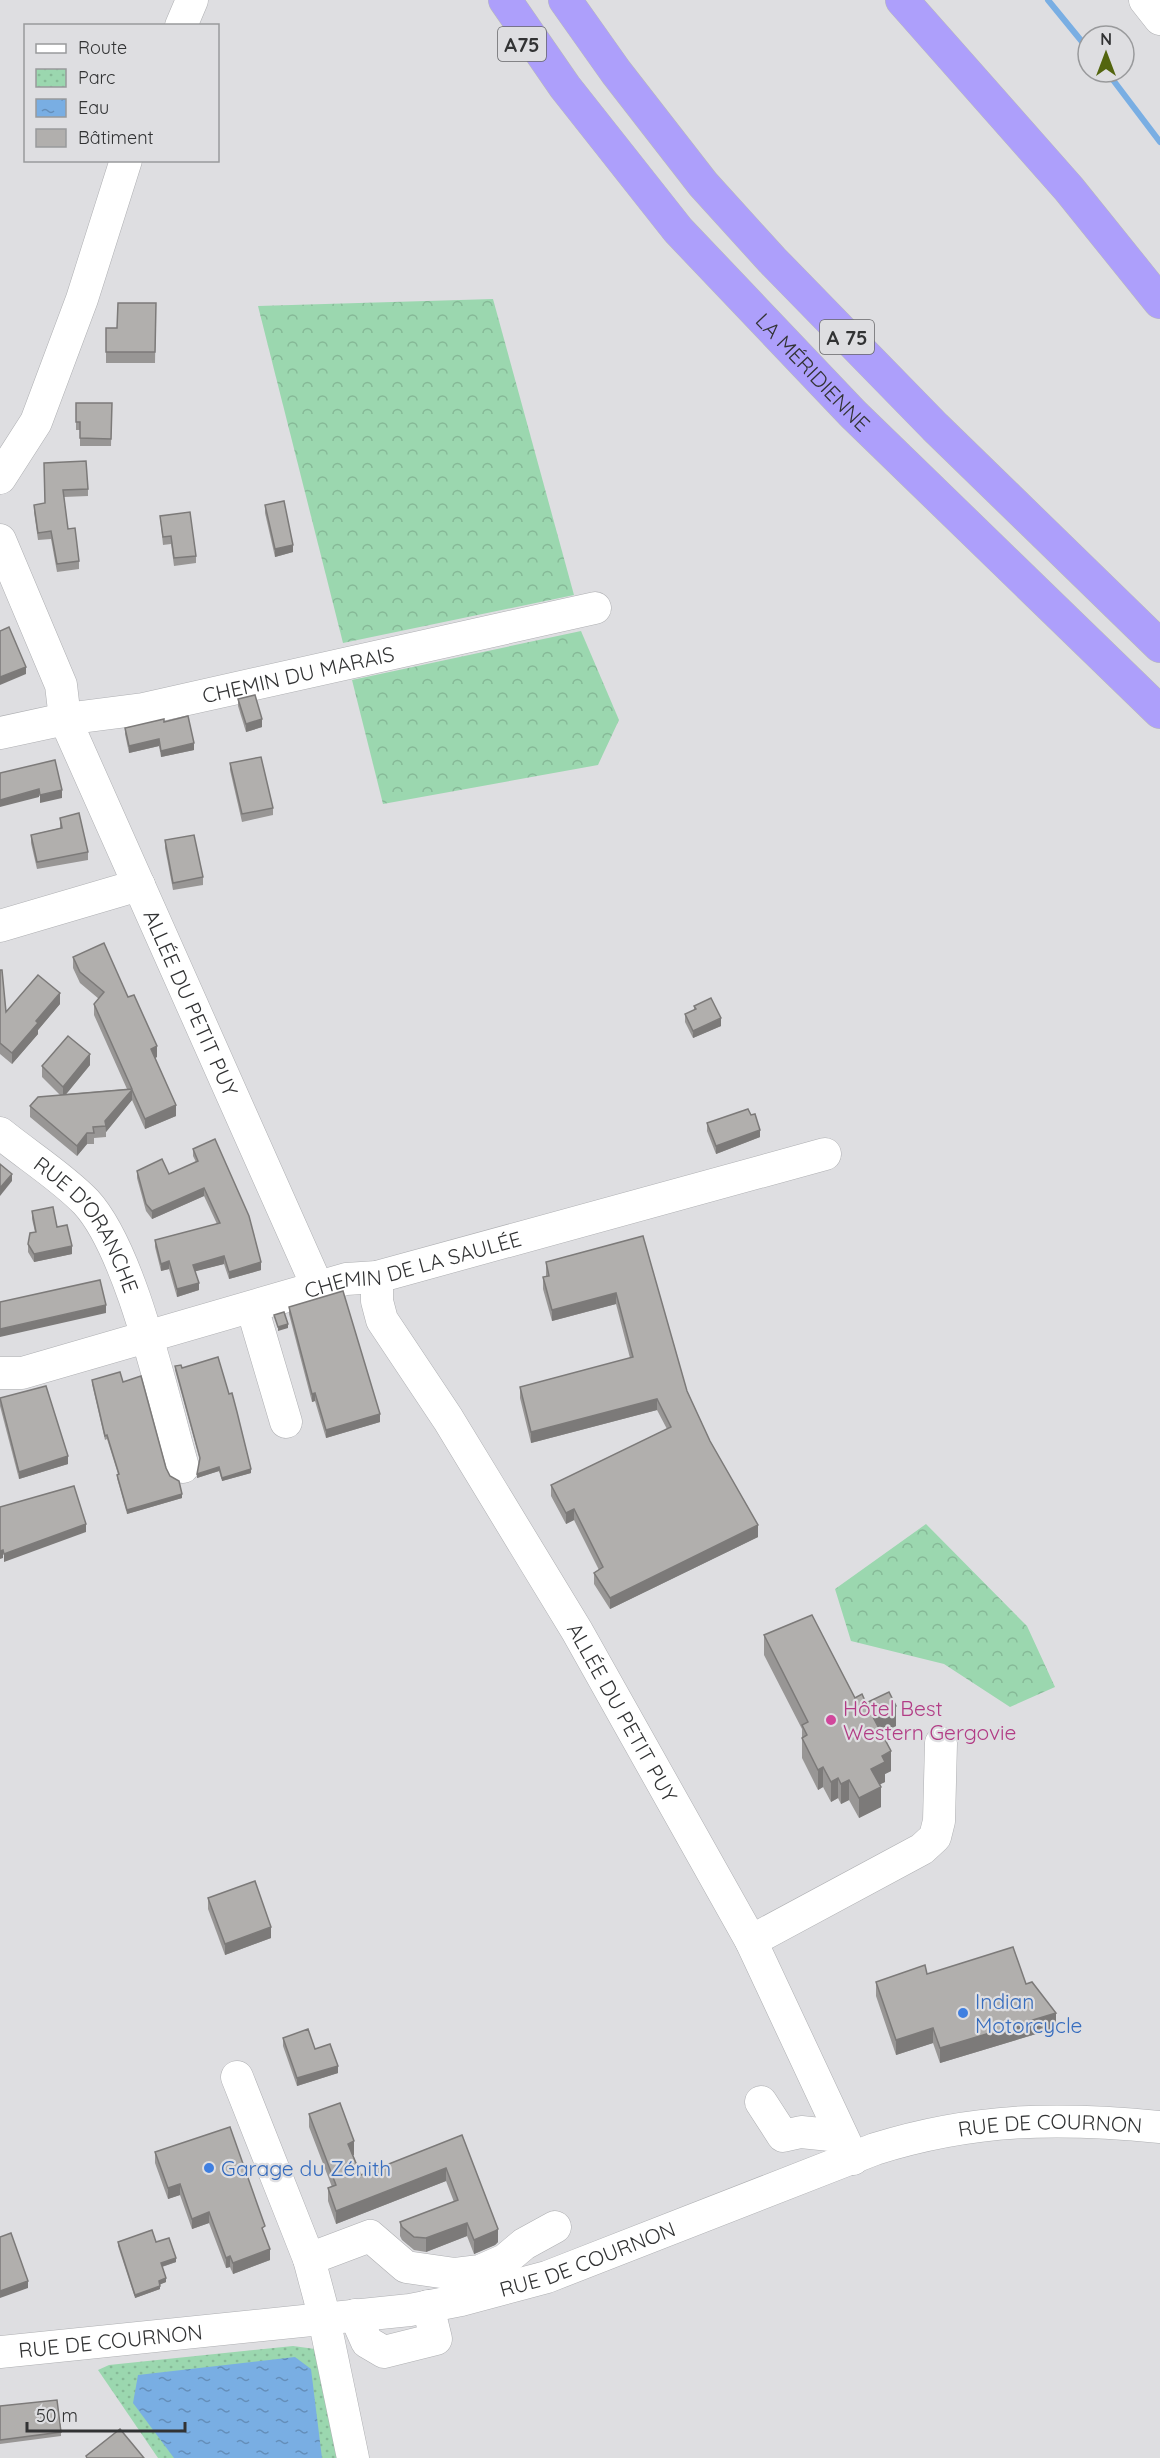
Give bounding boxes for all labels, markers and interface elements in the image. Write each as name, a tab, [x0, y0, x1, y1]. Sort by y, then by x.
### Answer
legend	[24, 24, 219, 162]
north arrow	[1076, 24, 1136, 84]
road number: A75	[498, 27, 546, 61]
text: N	[1100, 29, 1112, 49]
text: Route	[78, 36, 127, 59]
text: Parc	[78, 66, 115, 89]
text: Eau	[78, 96, 109, 119]
text: Bâtiment	[78, 126, 154, 149]
street label: LA MÉRIDIENNE	[751, 307, 876, 437]
road number: A 75	[820, 320, 874, 354]
street label: CHEMIN DU MARAIS	[200, 640, 397, 708]
street label: ALLÉE DU PETIT PUY	[138, 905, 244, 1100]
street label: RUE D'ORANCHE	[29, 1150, 144, 1296]
street label: CHEMIN DE LA SAULÉE	[301, 1225, 524, 1303]
street label: ALLÉE DU PETIT PUY	[562, 1618, 683, 1807]
place label: Hôtel Best Western Gergovie	[843, 1695, 1016, 1745]
marker: Hôtel Best Western Gergovie	[824, 1713, 838, 1727]
place label: Indian Motorcycle	[975, 1988, 1082, 2038]
marker: Indian Motorcycle	[956, 2006, 970, 2020]
street label: RUE DE COURNON	[956, 2108, 1143, 2142]
place label: Garage du Zénith	[221, 2155, 391, 2181]
marker: Garage du Zénith	[202, 2161, 216, 2175]
street label: RUE DE COURNON	[497, 2215, 679, 2302]
street label: RUE DE COURNON	[17, 2318, 204, 2363]
scale bar	[27, 2395, 184, 2433]
text: 50 m	[36, 2404, 78, 2427]

